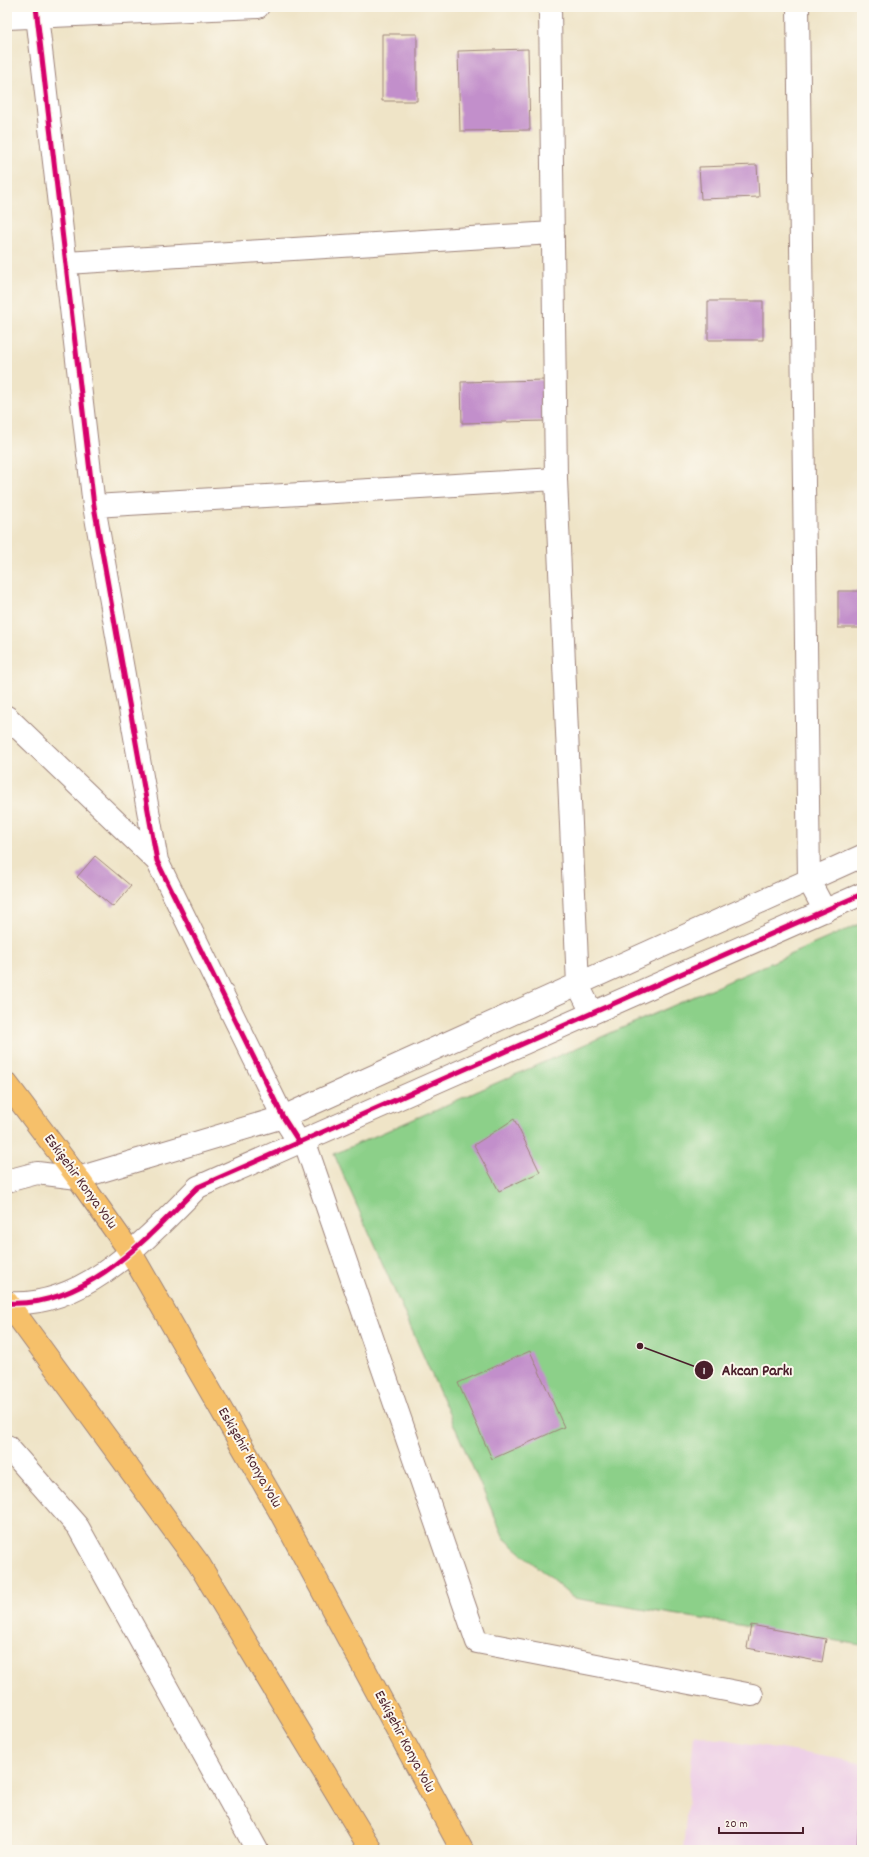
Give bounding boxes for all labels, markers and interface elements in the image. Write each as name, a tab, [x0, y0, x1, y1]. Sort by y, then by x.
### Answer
street label: Eskişehir Konya Yolu	[38, 1130, 122, 1234]
callout: Akcan Parkı	[694, 1356, 800, 1384]
text: Akcan Parkı	[722, 1360, 792, 1383]
text: 1	[703, 1363, 706, 1380]
street label: Eskişehir Konya Yolu	[211, 1404, 287, 1512]
street label: Eskişehir Konya Yolu	[368, 1687, 440, 1797]
scale bar	[719, 1809, 803, 1835]
text: 20 m	[725, 1816, 748, 1833]

